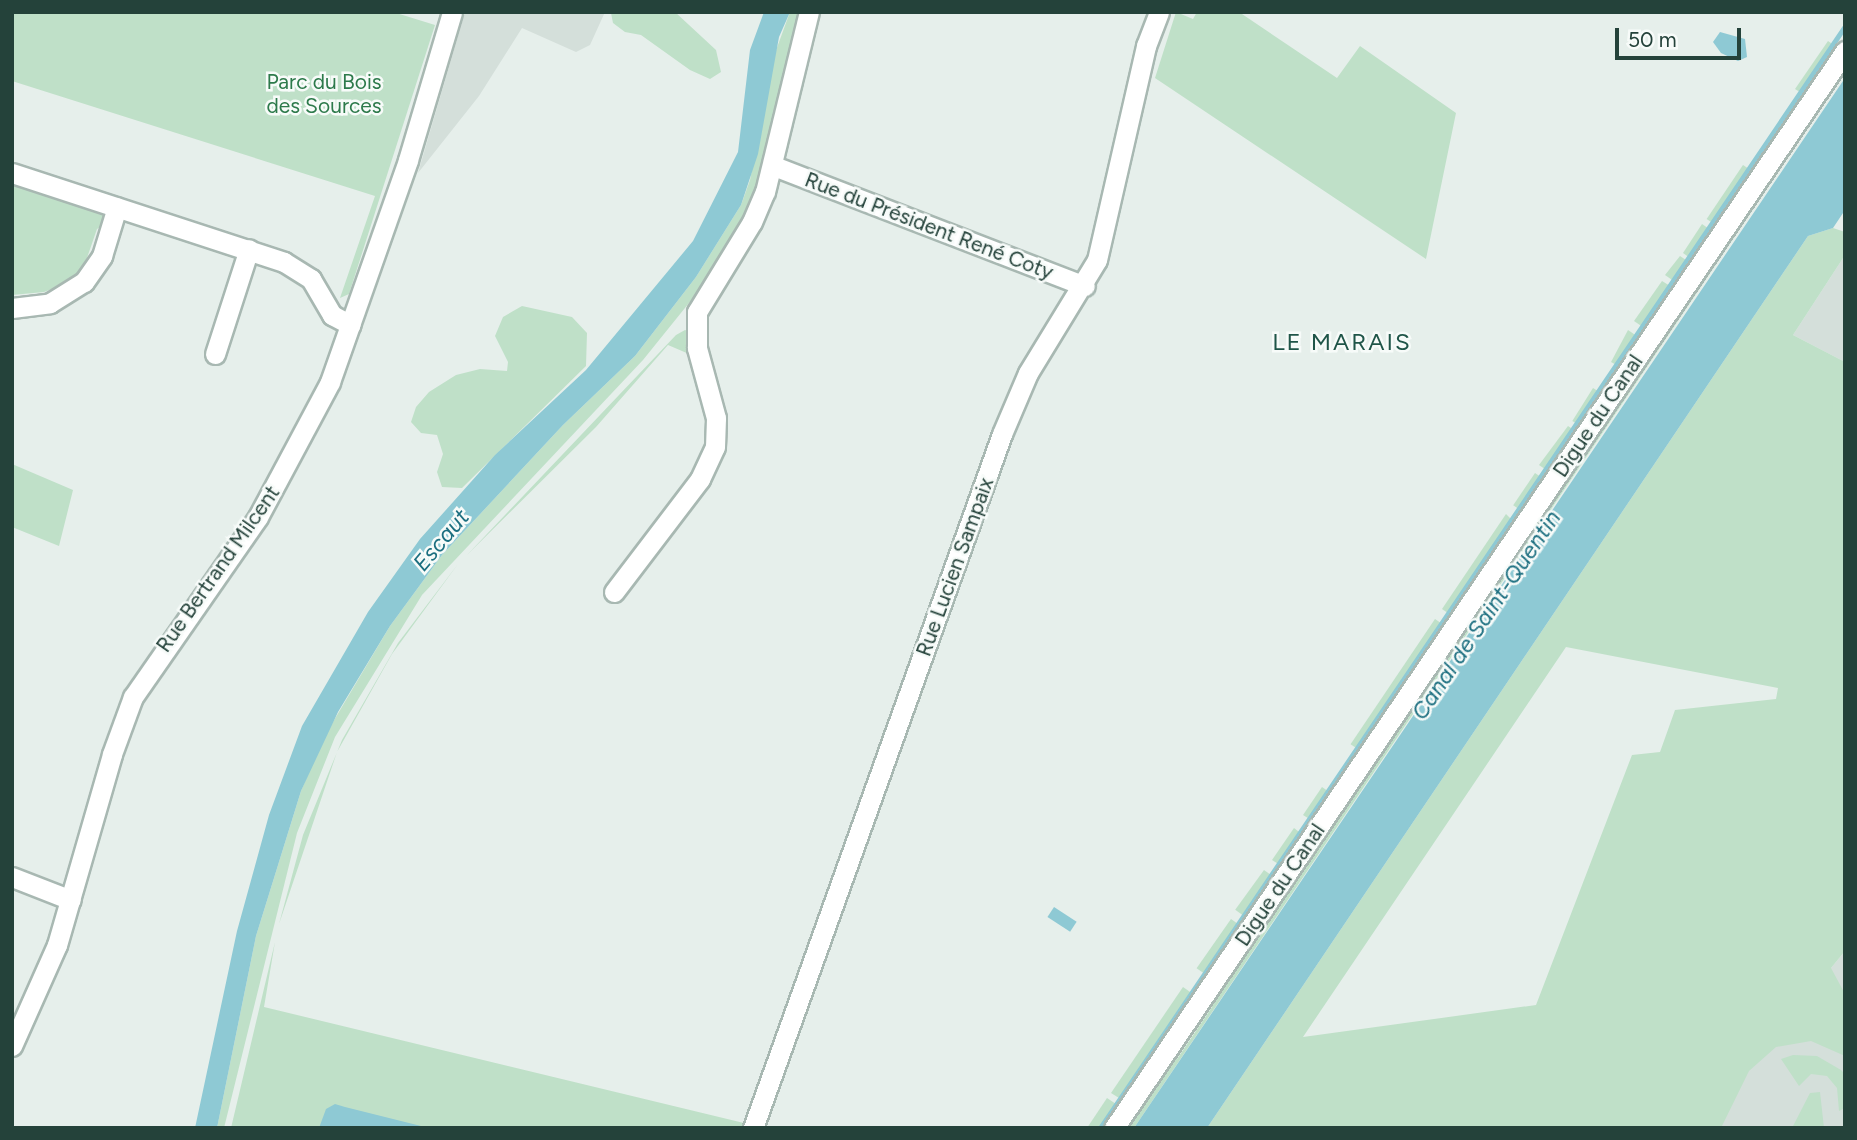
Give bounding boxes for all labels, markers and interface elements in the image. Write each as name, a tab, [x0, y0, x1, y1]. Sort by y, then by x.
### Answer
scale bar	[1619, 14, 1745, 58]
text: 50 m	[1628, 27, 1677, 52]
park label: Parc du Bois des Sources	[266, 69, 382, 119]
street label: Rue du Président René Coty	[801, 167, 1057, 285]
district label: LE MARAIS	[1273, 328, 1411, 356]
street label: Digue du Canal	[1548, 350, 1648, 482]
street label: Rue Lucien Sampaix	[911, 474, 999, 660]
street label: Rue Bertrand Milcent	[151, 481, 285, 657]
water label: Escaut	[407, 503, 475, 577]
water label: Canal de Saint-Quentin	[1406, 505, 1566, 725]
street label: Digue du Canal	[1230, 819, 1330, 951]

